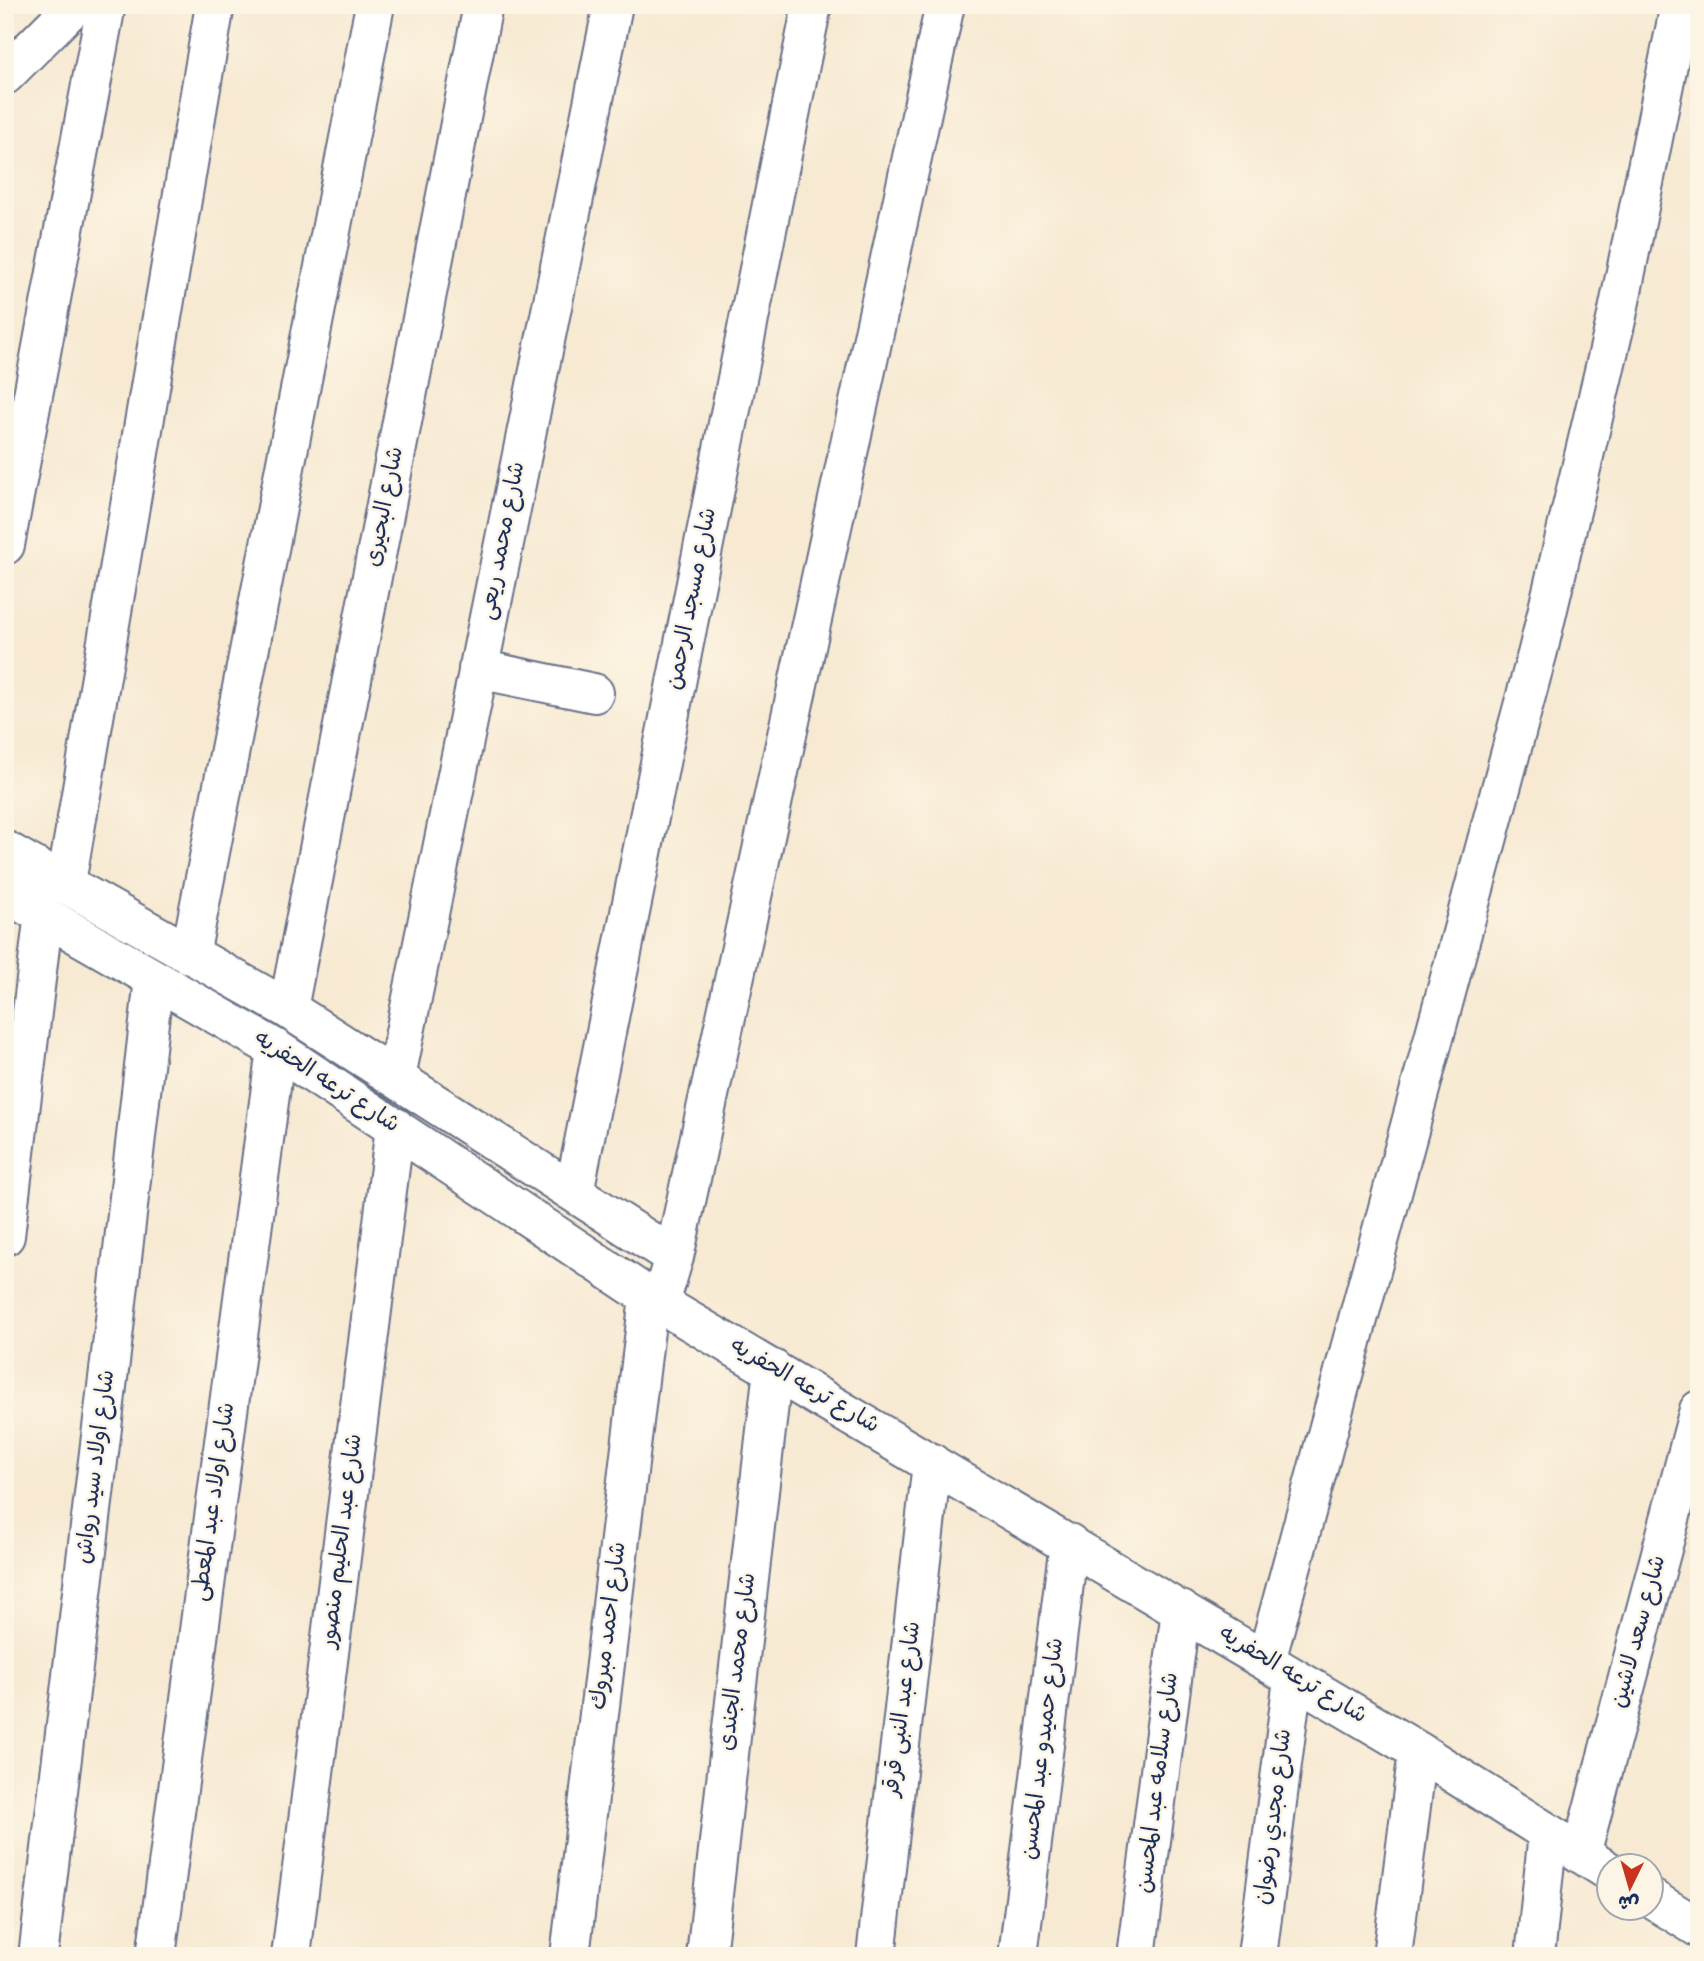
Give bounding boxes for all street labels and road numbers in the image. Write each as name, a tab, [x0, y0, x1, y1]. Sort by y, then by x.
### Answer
street label: شارع البحيرى	[361, 445, 411, 569]
street label: شارع محمد ريعى	[475, 460, 533, 622]
street label: شارع مسجد الرحمن	[662, 505, 724, 693]
street label: شارع ترعه الحفريه	[248, 1026, 404, 1140]
street label: شارع ترعه الحفريه	[724, 1333, 884, 1441]
street label: شارع اولاد سيد رواش	[72, 1368, 122, 1566]
street label: شارع اولاد عبد المعطى	[188, 1401, 242, 1603]
street label: شارع عبد الحليم منصور	[316, 1432, 371, 1652]
street label: شارع احمد مبروك	[586, 1540, 634, 1712]
street label: شارع سعد لاشين	[1607, 1553, 1673, 1711]
street label: شارع محمد الجندى	[715, 1571, 763, 1753]
street label: شارع عبد النبى قرقر	[880, 1620, 928, 1800]
street label: شارع ترعه الحفريه	[1213, 1621, 1371, 1731]
street label: شارع حميدو عبد المحسن	[1017, 1636, 1071, 1862]
street label: شارع سلامه عبد المحسن	[1132, 1671, 1186, 1895]
street label: شارع مجدي رضوان	[1251, 1727, 1299, 1907]

